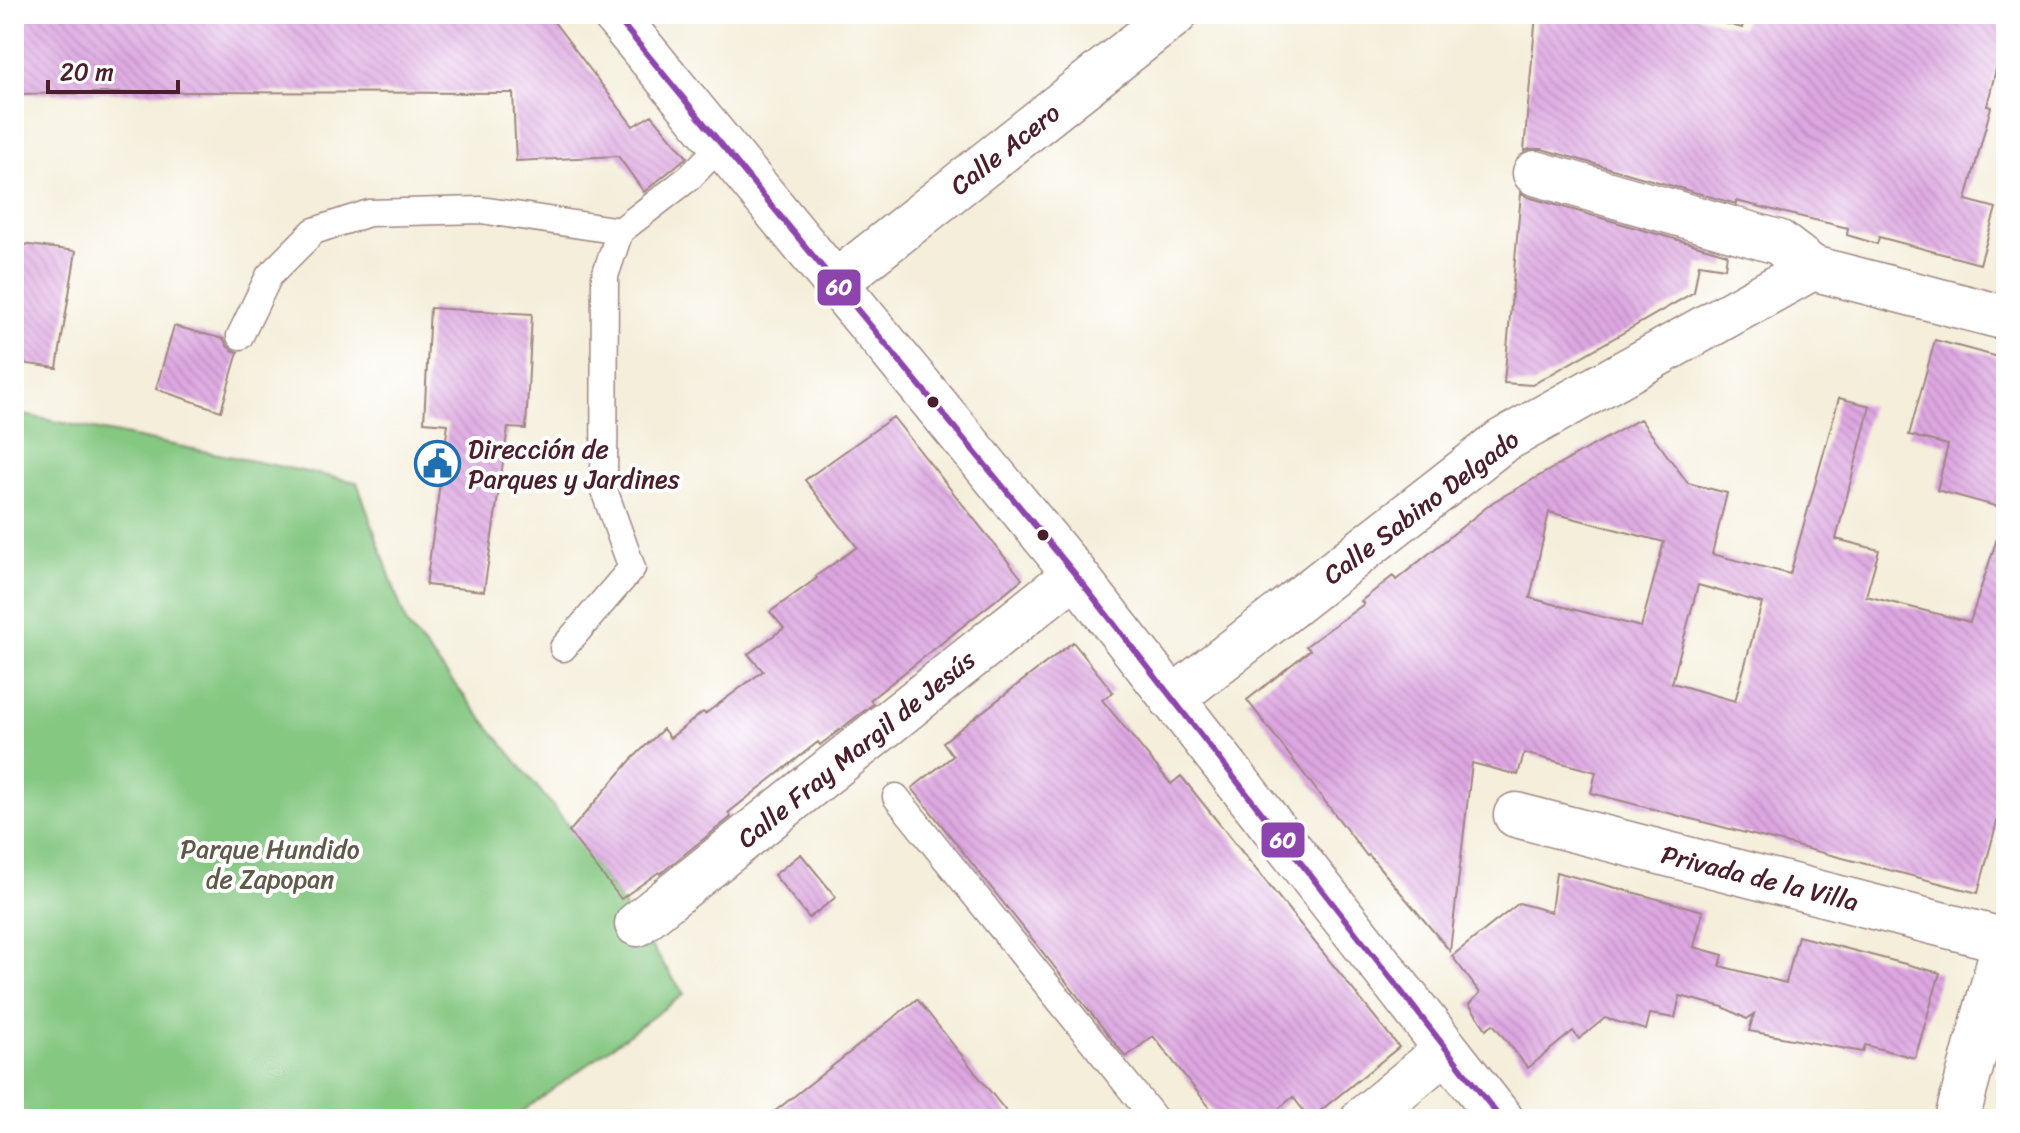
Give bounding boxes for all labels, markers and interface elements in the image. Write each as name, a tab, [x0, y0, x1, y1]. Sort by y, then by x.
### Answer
scale bar	[48, 44, 178, 94]
text: 20 m	[60, 51, 114, 93]
street label: Calle Acero	[939, 91, 1071, 207]
line badge: 60	[816, 268, 862, 307]
text: 60	[825, 268, 852, 307]
unlabelled marker	[925, 394, 941, 410]
street label: Calle Sabino Delgado	[1312, 417, 1530, 597]
place label: Dirección de Parques y Jardines	[468, 426, 680, 502]
public building icon: Dirección de Parques y Jardines	[413, 440, 461, 488]
unlabelled marker	[1035, 527, 1051, 543]
street label: Calle Fray Margil de Jesús	[726, 637, 987, 860]
line badge: 60	[1260, 821, 1306, 859]
text: 60	[1269, 821, 1296, 860]
park label: Parque Hundido de Zapopan	[180, 826, 360, 902]
street label: Privada de la Villa	[1656, 831, 1864, 925]

